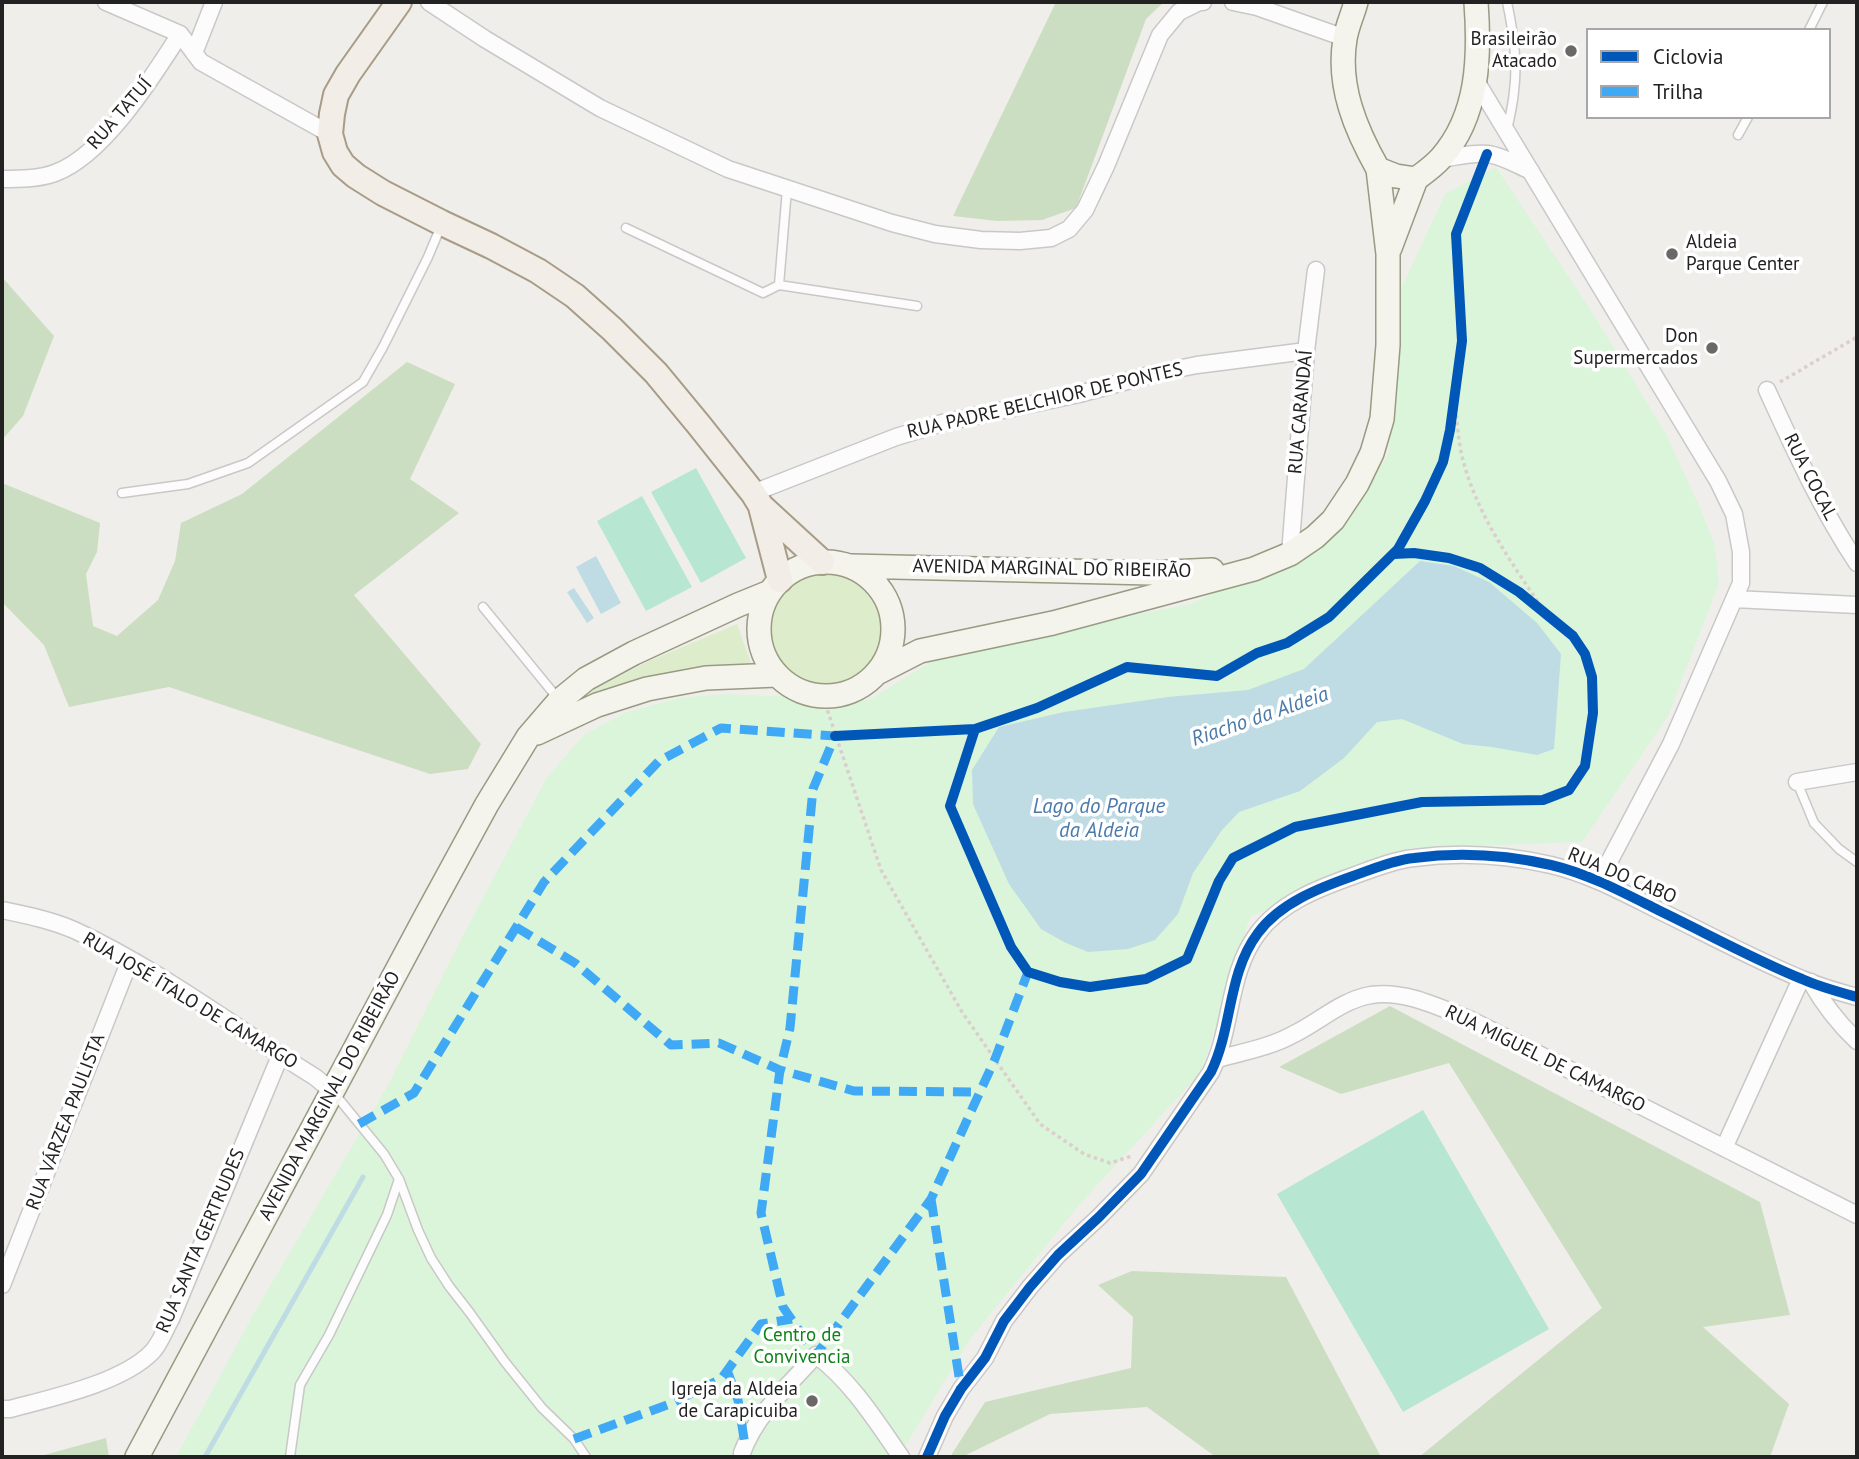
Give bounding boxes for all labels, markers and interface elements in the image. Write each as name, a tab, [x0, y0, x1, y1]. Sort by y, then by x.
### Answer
legend	[1586, 28, 1831, 119]
place label: Brasileirão Atacado	[1471, 29, 1557, 73]
marker: Brasileirão Atacado	[1563, 43, 1579, 59]
text: Ciclovia	[1653, 43, 1723, 70]
street label: RUA TATUÍ	[83, 74, 157, 154]
text: Trilha	[1653, 78, 1703, 105]
place label: Aldeia Parque Center	[1686, 232, 1800, 276]
marker: Aldeia Parque Center	[1664, 246, 1680, 262]
place label: Don Supermercados	[1573, 326, 1698, 370]
marker: Don Supermercados	[1704, 340, 1720, 356]
street label: RUA CARANDAÍ	[1284, 349, 1318, 475]
street label: RUA PADRE BELCHIOR DE PONTES	[905, 358, 1185, 444]
street label: RUA COCAL	[1778, 430, 1842, 524]
street label: AVENIDA MARGINAL DO RIBEIRÃO	[912, 555, 1192, 583]
water label: Riacho da Aldeia	[1188, 682, 1332, 752]
water label: Lago do Parque da Aldeia	[1033, 794, 1165, 844]
street label: RUA DO CABO	[1564, 843, 1680, 909]
street label: RUA JOSÉ ÍTALO DE CAMARGO	[78, 928, 302, 1074]
street label: AVENIDA MARGINAL DO RIBEIRÃO	[254, 968, 406, 1224]
street label: RUA MIGUEL DE CAMARGO	[1441, 1001, 1649, 1117]
street label: RUA VÁRZEA PAULISTA	[22, 1031, 110, 1213]
street label: RUA SANTA GERTRUDES	[152, 1145, 250, 1337]
park label: Centro de Convivencia	[753, 1325, 851, 1369]
place label: Igreja da Aldeia de Carapicuiba	[671, 1379, 798, 1423]
marker: Igreja da Aldeia de Carapicuiba	[804, 1393, 820, 1409]

